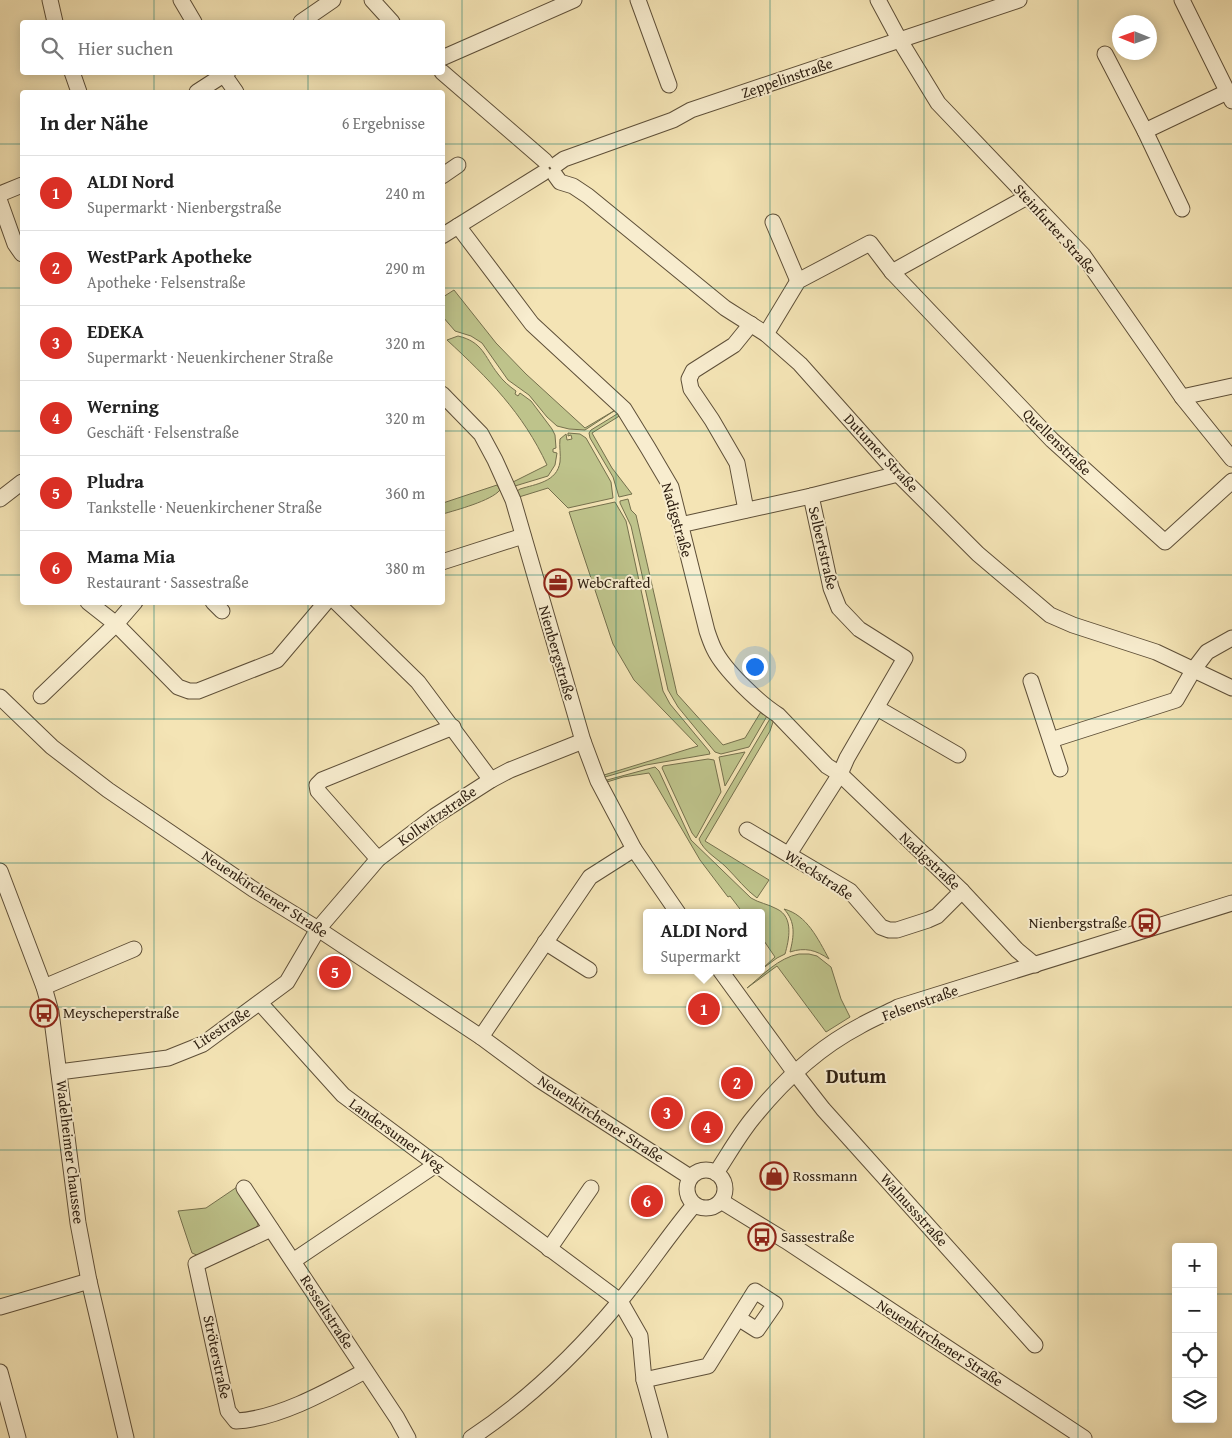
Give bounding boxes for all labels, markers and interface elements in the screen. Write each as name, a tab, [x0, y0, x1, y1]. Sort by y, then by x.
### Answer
north arrow	[1112, 15, 1157, 60]
search box	[20, 20, 445, 75]
icon: search	[38, 34, 66, 62]
text: Hier suchen	[78, 34, 173, 62]
street label: Zeppelinstraße	[738, 52, 835, 103]
text: In der Nähe	[40, 107, 148, 138]
text: 6 Ergebnisse	[342, 111, 425, 135]
text: ALDI Nord	[87, 167, 174, 195]
street label: Steinfurter Straße	[1009, 179, 1102, 278]
text: 1	[52, 181, 60, 205]
text: 240 m	[385, 181, 425, 205]
text: Supermarkt · Nienbergstraße	[87, 195, 282, 219]
text: WestPark Apotheke	[87, 242, 252, 270]
text: 2	[52, 256, 60, 280]
text: 290 m	[385, 256, 425, 280]
text: Apotheke · Felsenstraße	[87, 270, 246, 294]
text: EDEKA	[87, 317, 144, 345]
text: 3	[52, 331, 60, 355]
text: 320 m	[385, 331, 425, 355]
text: Supermarkt · Neuenkirchener Straße	[87, 345, 333, 369]
text: Werning	[87, 392, 159, 420]
street label: Quellenstraße	[1018, 403, 1096, 480]
text: 4	[52, 406, 60, 430]
text: 320 m	[385, 406, 425, 430]
street label: Dutumer Straße	[839, 409, 923, 497]
text: Geschäft · Felsenstraße	[87, 420, 239, 444]
text: Pludra	[87, 467, 144, 495]
street label: Nadigstraße	[657, 480, 698, 560]
text: 5	[52, 481, 60, 505]
text: 360 m	[385, 481, 425, 505]
text: Tankstelle · Neuenkirchener Straße	[87, 495, 322, 519]
street label: Selbertstraße	[804, 504, 843, 592]
text: Mama Mia	[87, 542, 175, 570]
text: 6	[52, 556, 60, 580]
text: 380 m	[385, 556, 425, 580]
office icon: WebCrafted	[543, 568, 573, 598]
text: Restaurant · Sassestraße	[87, 570, 249, 594]
place label: WebCrafted	[577, 572, 650, 593]
street label: Nienbergstraße	[534, 603, 581, 703]
your location	[742, 654, 768, 680]
street label: Kollwitzstraße	[393, 781, 480, 851]
street label: Nadigstraße	[895, 827, 966, 895]
street label: Wieckstraße	[781, 844, 858, 905]
street label: Neuenkirchener Straße	[198, 845, 332, 942]
bus stop icon: Nienbergstraße	[1131, 908, 1161, 938]
popup	[643, 909, 765, 974]
place label: Nienbergstraße	[1029, 912, 1127, 933]
text: ALDI Nord	[660, 916, 748, 944]
text: Supermarkt	[660, 944, 741, 968]
pin: 5	[319, 953, 351, 991]
street label: Felsenstraße	[879, 979, 961, 1026]
pin: 1	[688, 990, 720, 1028]
bus stop icon: Meyscheperstraße	[29, 998, 59, 1028]
street label: Litestraße	[189, 1001, 254, 1054]
place label: Meyscheperstraße	[63, 1002, 179, 1023]
district label: Dutum	[826, 1061, 886, 1090]
pin: 2	[721, 1064, 753, 1102]
street label: Neuenkirchener Straße	[534, 1070, 668, 1167]
street label: Wadelheimer Chaussee	[51, 1079, 90, 1225]
street label: Landersumer Weg	[345, 1093, 450, 1177]
pin: 3	[651, 1094, 683, 1132]
pin: 4	[691, 1108, 723, 1146]
shop icon: Rossmann	[759, 1161, 789, 1191]
place label: Rossmann	[793, 1165, 858, 1186]
street label: Walnussstraße	[876, 1168, 953, 1251]
pin: 6	[631, 1182, 663, 1220]
bus stop icon: Sassestraße	[747, 1222, 777, 1252]
place label: Sassestraße	[781, 1226, 855, 1247]
map controls	[1172, 1243, 1217, 1423]
button: +	[1172, 1243, 1217, 1288]
street label: Resseltstraße	[296, 1271, 359, 1353]
button: −	[1172, 1288, 1217, 1333]
street label: Neuenkirchener Straße	[873, 1294, 1007, 1391]
street label: Ströterstraße	[198, 1313, 237, 1401]
button: locate	[1172, 1333, 1217, 1378]
button: layers	[1172, 1378, 1217, 1423]

